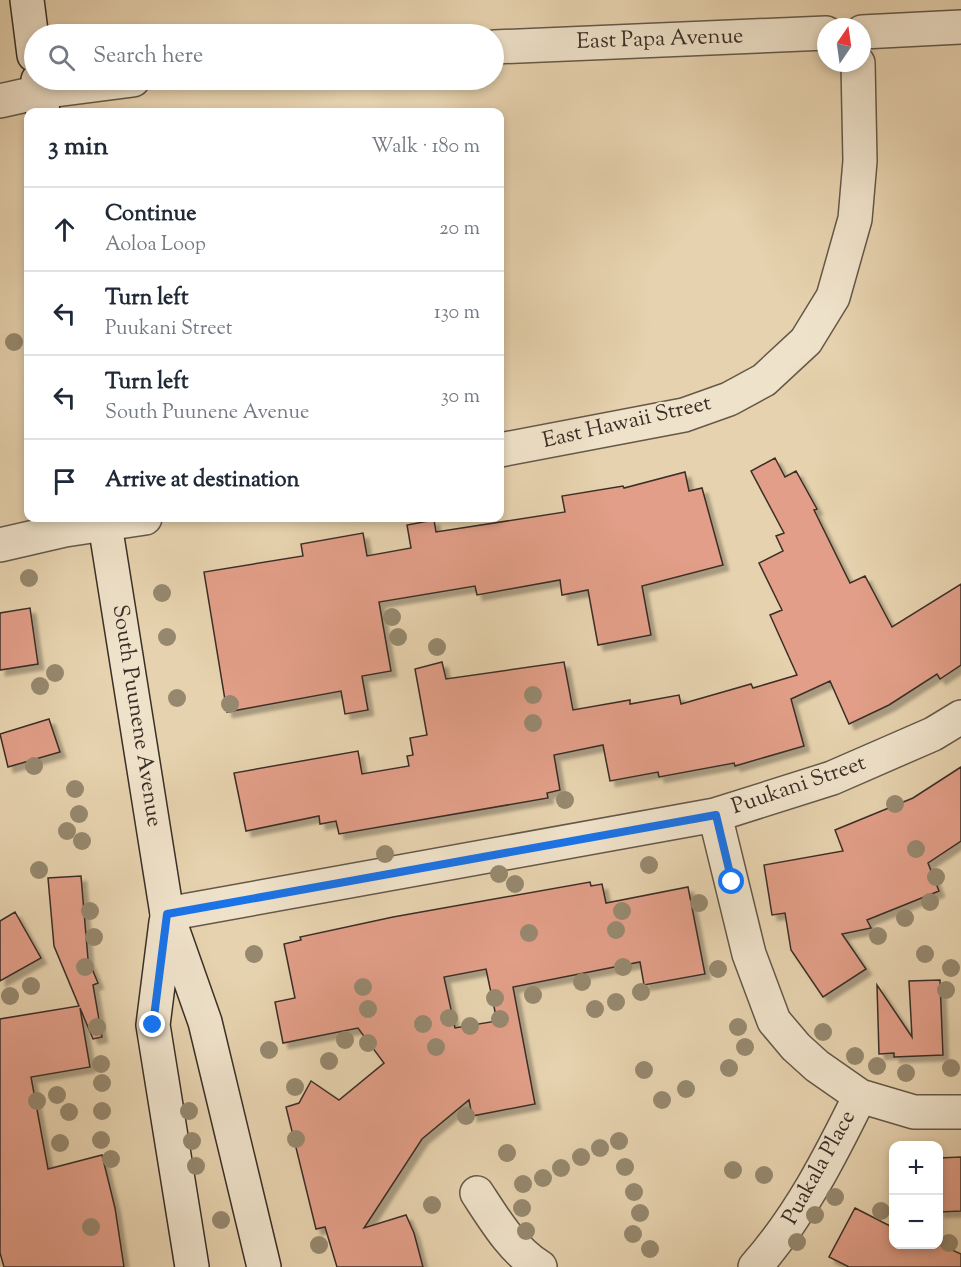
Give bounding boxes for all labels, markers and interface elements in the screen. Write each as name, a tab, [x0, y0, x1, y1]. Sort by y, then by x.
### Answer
north arrow	[817, 18, 871, 72]
street label: East Papa Avenue	[576, 21, 744, 59]
search box	[24, 24, 504, 90]
icon: search	[45, 41, 78, 74]
text: Search here	[93, 41, 203, 73]
text: 3 min	[48, 129, 108, 166]
text: Walk · 180 m	[371, 133, 480, 162]
text: Continue	[105, 199, 196, 231]
icon: ahead	[48, 213, 81, 246]
text: 20 m	[439, 215, 480, 244]
text: Aoloa Loop	[105, 231, 206, 260]
text: Turn left	[105, 283, 188, 315]
icon: left	[48, 297, 81, 330]
text: 130 m	[434, 299, 480, 328]
text: Puukani Street	[105, 315, 233, 344]
text: Turn left	[105, 367, 188, 399]
icon: left	[48, 381, 81, 414]
text: 30 m	[441, 383, 480, 412]
street label: East Hawaii Street	[540, 388, 715, 458]
text: South Puunene Avenue	[105, 399, 309, 428]
icon: arrive	[48, 465, 81, 498]
text: Arrive at destination	[105, 465, 300, 497]
street label: South Puunene Avenue	[103, 603, 169, 829]
street label: Puukani Street	[727, 748, 871, 824]
route start	[718, 868, 744, 894]
route end	[139, 1011, 165, 1037]
street label: Puakala Place	[775, 1105, 865, 1231]
map controls	[889, 1141, 943, 1249]
button: +	[889, 1141, 943, 1195]
button: −	[889, 1195, 943, 1249]

